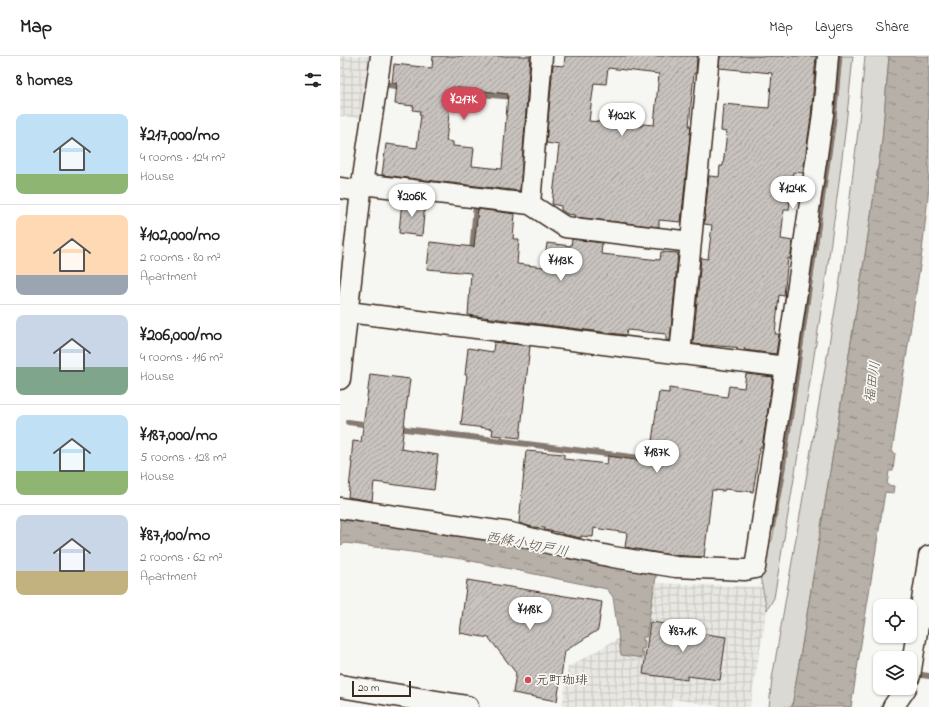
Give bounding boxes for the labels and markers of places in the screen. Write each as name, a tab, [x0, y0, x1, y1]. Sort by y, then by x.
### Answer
pin: ¥217K	[436, 87, 492, 121]
pin: ¥102K	[594, 103, 650, 137]
pin: ¥124K	[765, 176, 821, 210]
pin: ¥206K	[384, 184, 440, 218]
pin: ¥113K	[533, 248, 589, 282]
pin: ¥187K	[629, 440, 685, 474]
pin: ¥118K	[502, 597, 558, 631]
pin: ¥87.1K	[650, 619, 716, 653]
place label: 元町珈琲	[536, 671, 588, 690]
marker: 元町珈琲	[523, 675, 533, 685]

